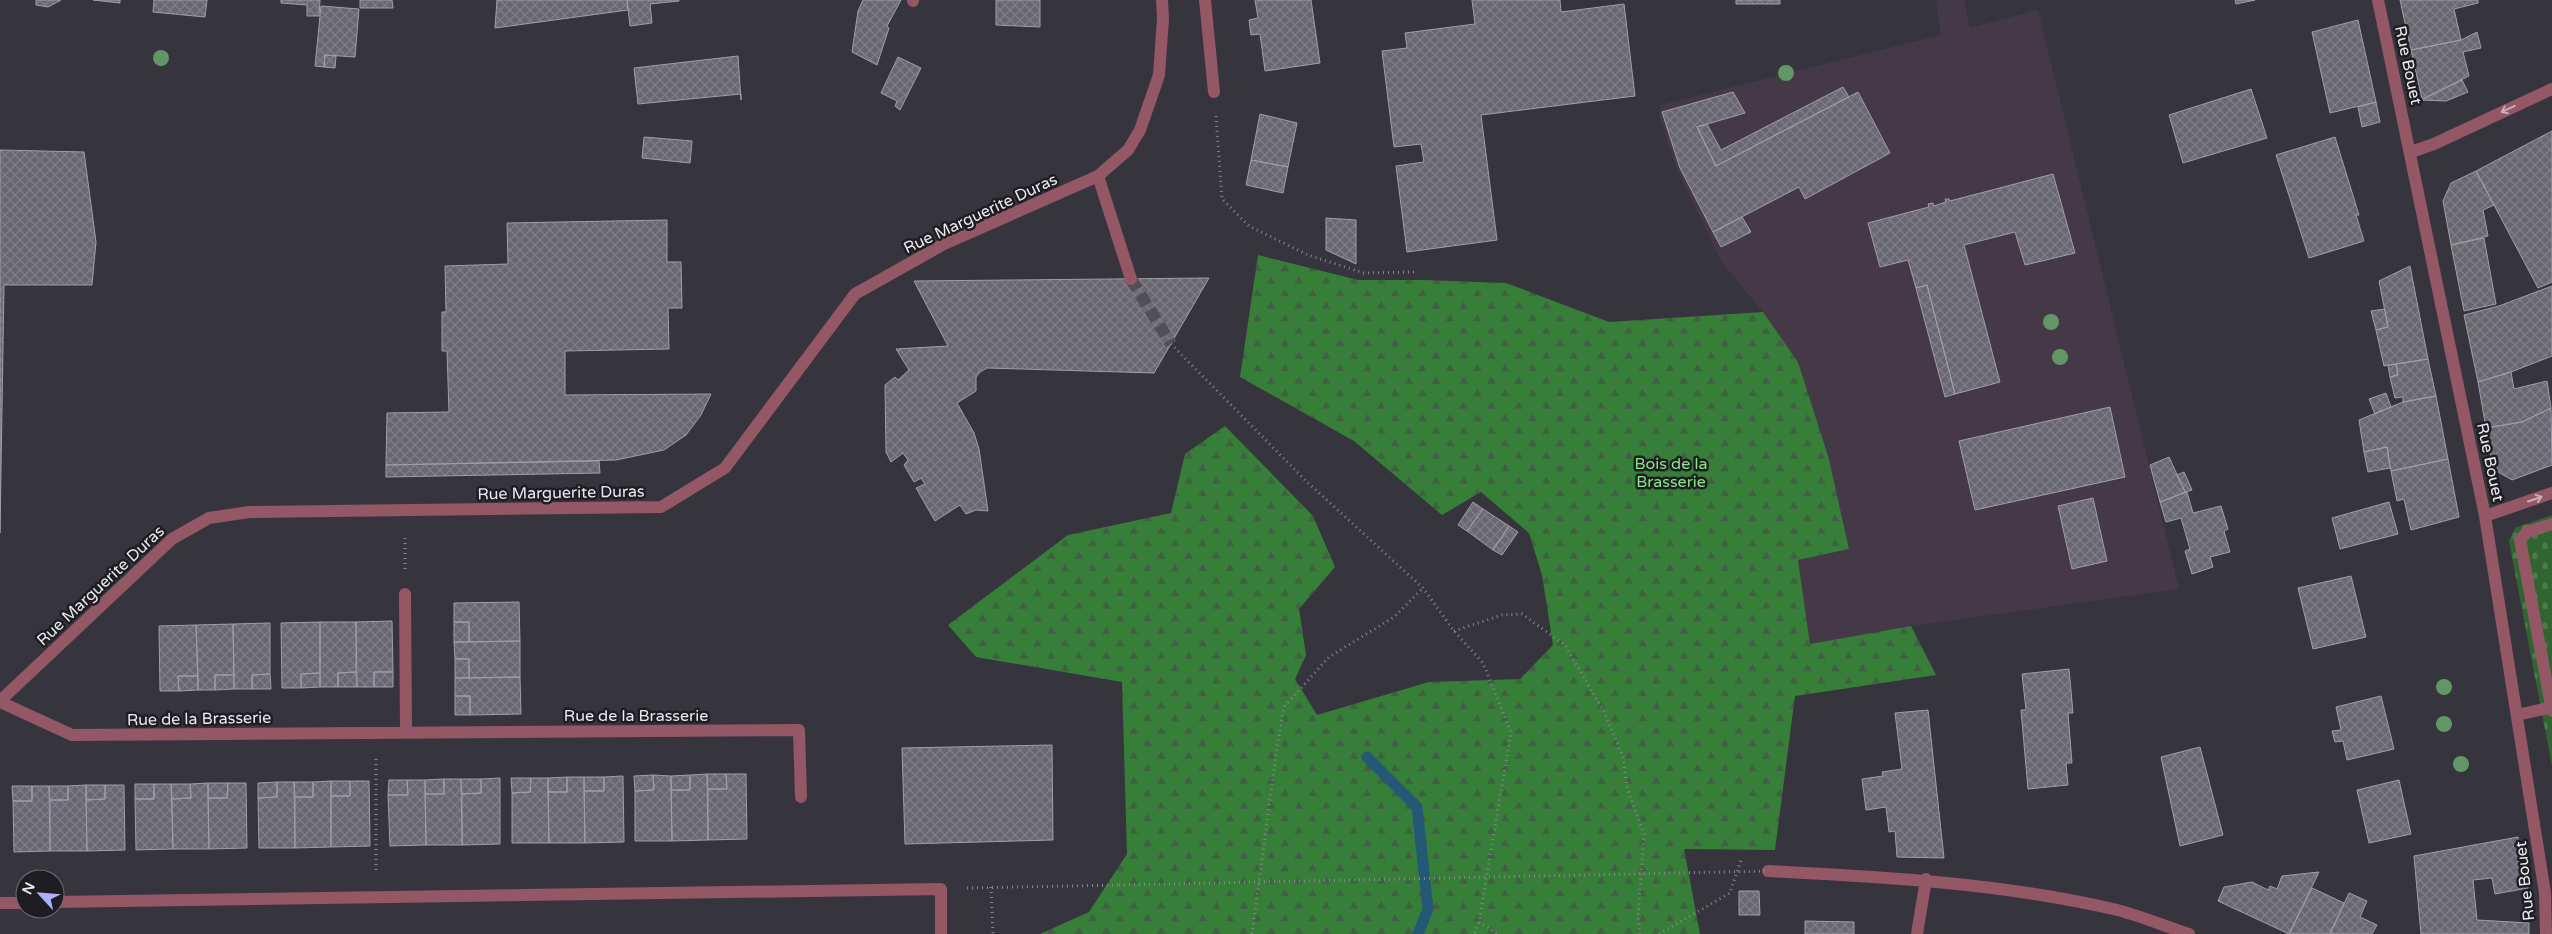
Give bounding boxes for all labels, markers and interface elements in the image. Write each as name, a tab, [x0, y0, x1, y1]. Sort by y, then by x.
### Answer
street label: Rue Bouet	[2390, 24, 2426, 106]
one-way arrow	[2501, 105, 2516, 115]
street label: Rue Marguerite Duras	[900, 169, 1060, 258]
street label: Rue Bouet	[2472, 421, 2508, 503]
park label: Bois de la Brasserie	[1635, 454, 1707, 492]
street label: Rue Marguerite Duras	[477, 482, 645, 504]
one-way arrow	[2527, 493, 2543, 503]
street label: Rue Marguerite Duras	[33, 521, 169, 650]
street label: Rue de la Brasserie	[564, 706, 708, 726]
street label: Rue de la Brasserie	[127, 708, 271, 730]
street label: Rue Bouet	[2511, 840, 2539, 922]
north arrow	[15, 869, 65, 919]
text: N	[19, 880, 39, 897]

